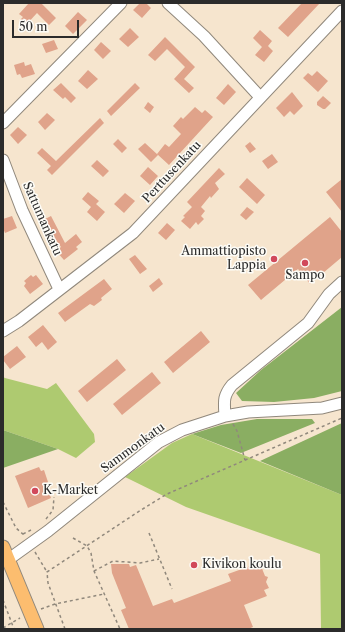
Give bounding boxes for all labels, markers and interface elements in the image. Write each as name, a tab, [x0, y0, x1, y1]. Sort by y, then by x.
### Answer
scale bar	[14, 12, 81, 38]
text: 50 m	[19, 19, 48, 34]
street label: Perttusenkatu	[140, 138, 204, 206]
street label: Sattumankatu	[19, 180, 65, 258]
place label: Ammattiopisto Lappia	[181, 245, 266, 273]
marker: Ammattiopisto Lappia	[269, 254, 279, 264]
marker: Sampo	[300, 258, 310, 268]
place label: Sampo	[285, 269, 325, 283]
street label: Sammonkatu	[98, 420, 168, 476]
place label: K-Market	[43, 484, 98, 498]
marker: K-Market	[30, 486, 40, 496]
place label: Kivikon koulu	[202, 558, 282, 572]
marker: Kivikon koulu	[189, 560, 199, 570]

